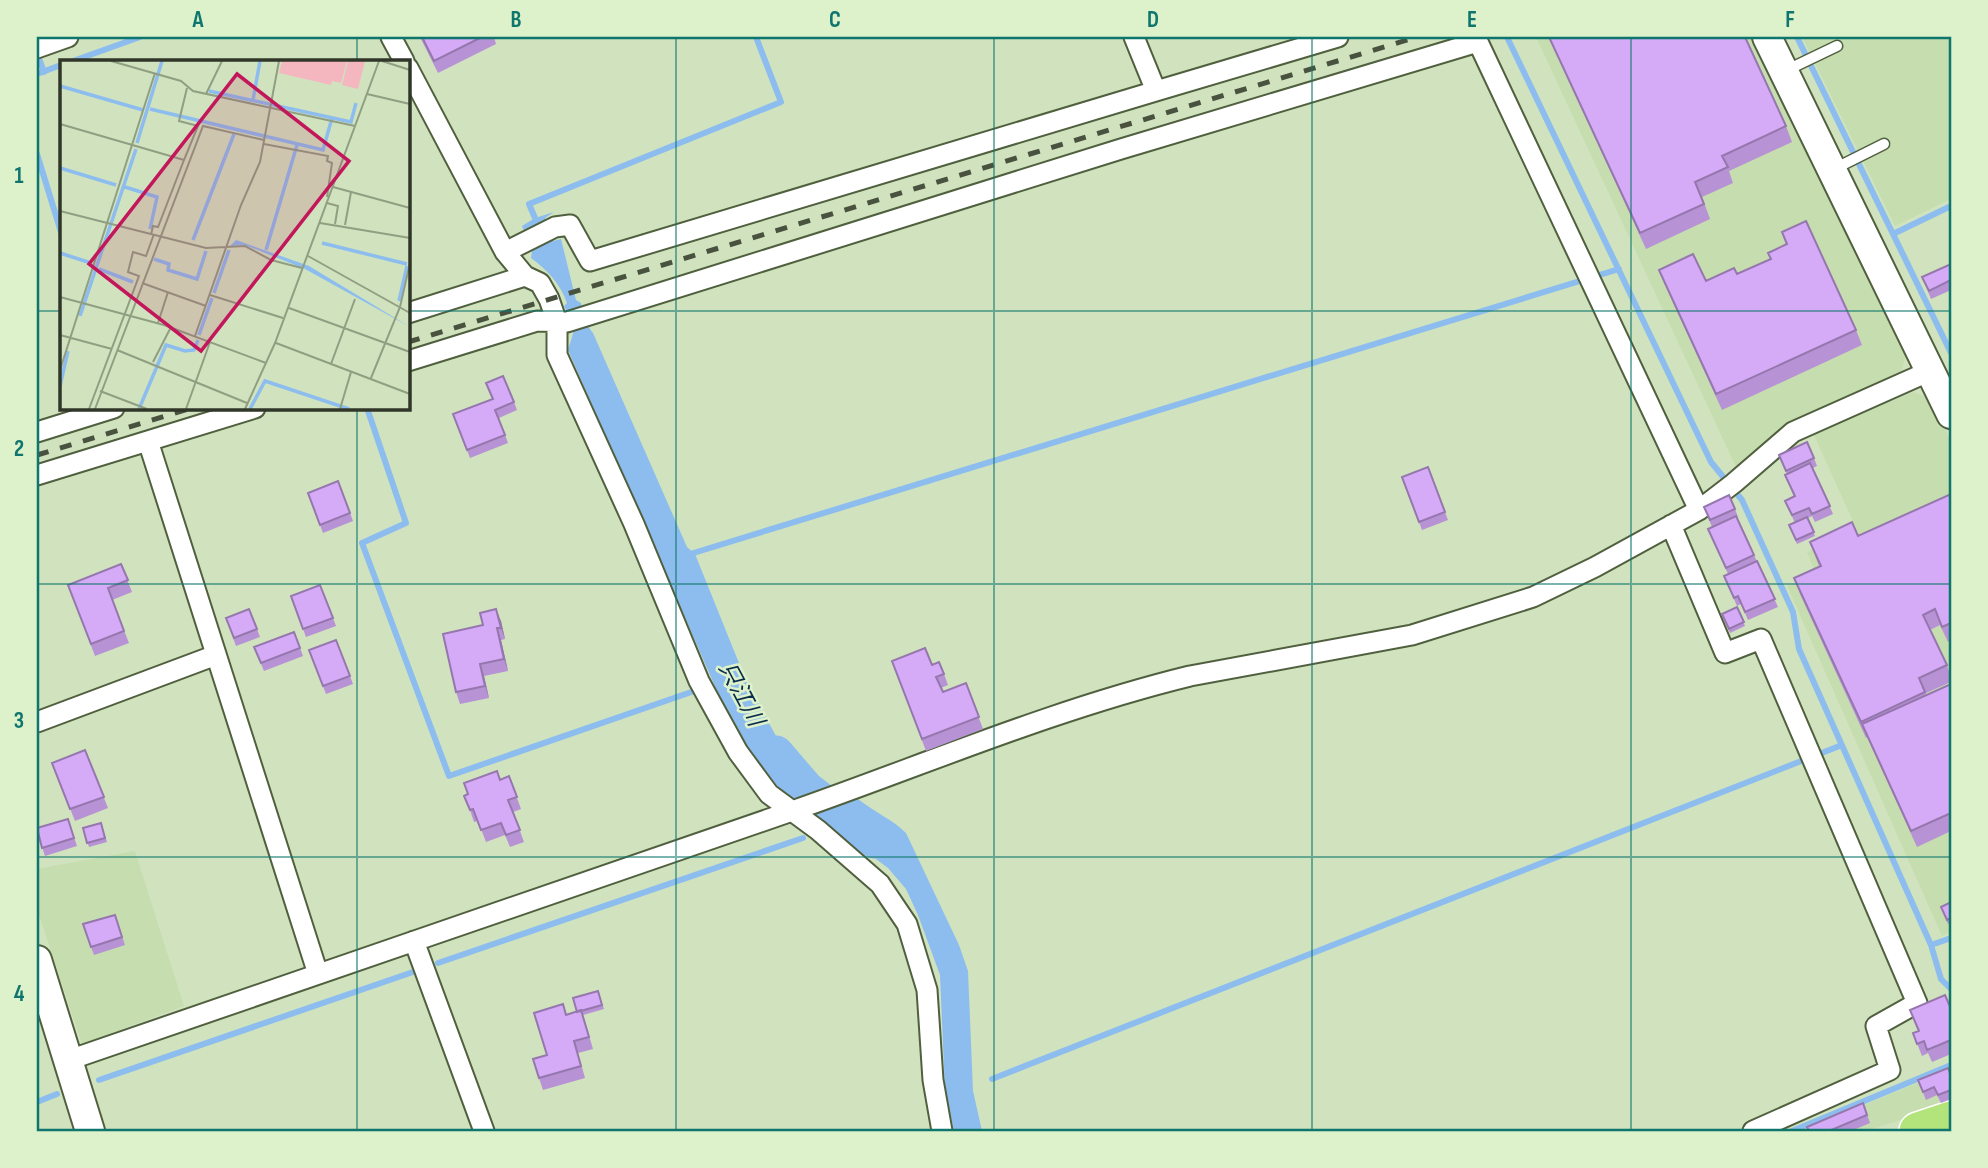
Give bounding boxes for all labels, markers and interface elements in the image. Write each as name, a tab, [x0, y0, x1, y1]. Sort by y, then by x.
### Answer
text: A	[192, 6, 205, 34]
text: B	[511, 6, 522, 34]
text: C	[829, 6, 841, 34]
text: D	[1147, 6, 1159, 34]
text: E	[1467, 6, 1477, 34]
text: F	[1785, 6, 1795, 34]
inset map	[60, 60, 410, 410]
text: 1	[14, 162, 24, 190]
text: 2	[14, 435, 24, 463]
water label: 只江川	[712, 657, 771, 734]
text: 3	[14, 707, 24, 735]
text: 4	[14, 980, 25, 1008]

